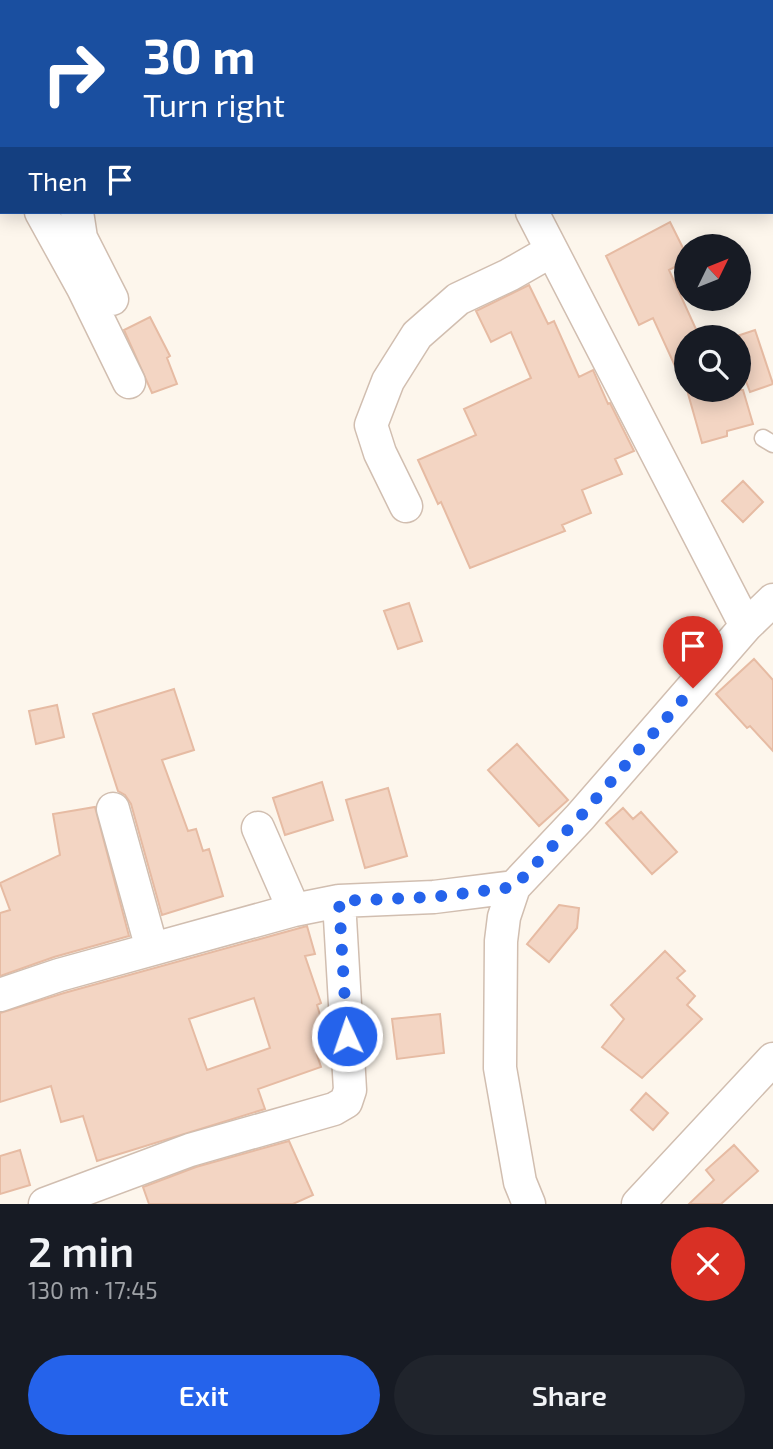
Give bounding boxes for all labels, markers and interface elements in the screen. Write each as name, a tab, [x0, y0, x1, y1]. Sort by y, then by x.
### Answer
text: 30 m	[143, 25, 255, 84]
icon: right	[28, 28, 119, 119]
text: Turn right	[143, 85, 285, 123]
icon: arrive	[101, 161, 139, 199]
text: Then	[28, 165, 87, 196]
north arrow	[674, 234, 751, 312]
map controls	[674, 234, 751, 402]
button: search	[674, 325, 751, 402]
pin	[663, 616, 723, 688]
icon: arrive	[674, 627, 712, 665]
position arrow	[310, 999, 384, 1073]
text: 2 min	[28, 1225, 134, 1275]
button: close	[671, 1227, 745, 1301]
text: 130 m · 17:45	[28, 1276, 158, 1304]
button: Exit	[28, 1355, 380, 1435]
button: Share	[394, 1355, 745, 1435]

